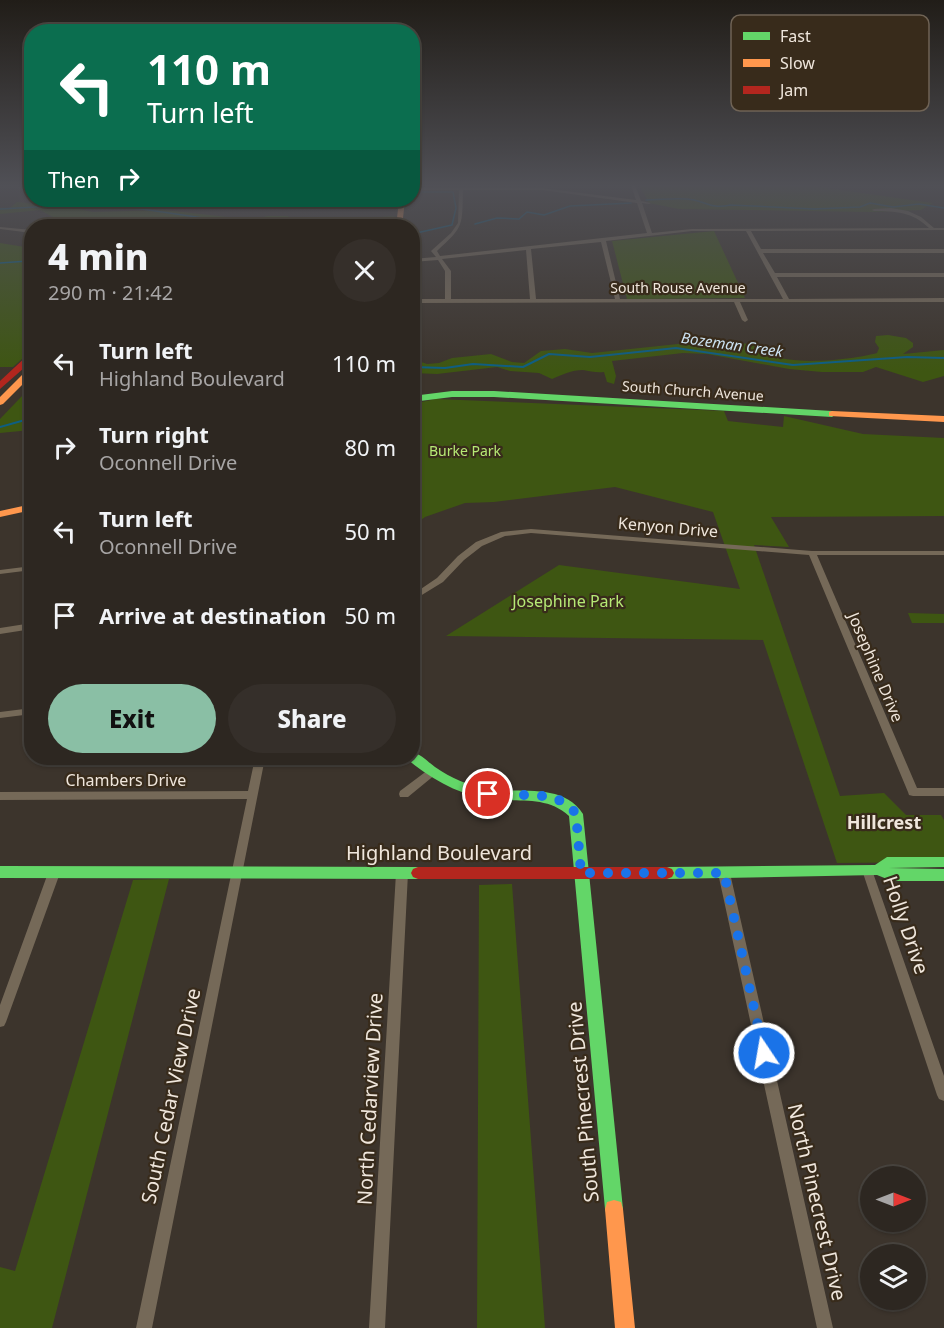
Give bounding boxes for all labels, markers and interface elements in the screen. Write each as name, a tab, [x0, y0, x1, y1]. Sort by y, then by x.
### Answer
legend	[731, 15, 929, 111]
text: Fast	[780, 25, 811, 47]
text: 110 m	[147, 40, 271, 97]
icon: left	[48, 48, 126, 126]
text: Slow	[780, 52, 815, 74]
text: Jam	[778, 79, 808, 101]
text: Turn left	[147, 94, 253, 131]
icon: right	[112, 162, 145, 195]
text: Then	[48, 164, 100, 194]
text: 4 min	[48, 232, 149, 281]
button: close	[333, 239, 396, 302]
street label: South Rouse Avenue	[610, 278, 746, 297]
text: 290 m · 21:42	[48, 279, 173, 306]
water label: Bozeman Creek	[680, 327, 785, 361]
text: Turn left	[99, 335, 193, 365]
icon: left	[48, 347, 81, 380]
text: 110 m	[332, 348, 396, 378]
text: Highland Boulevard	[99, 365, 285, 392]
street label: South Church Avenue	[622, 376, 765, 405]
text: Turn right	[99, 419, 209, 449]
icon: right	[48, 431, 81, 464]
text: 80 m	[345, 432, 396, 462]
park label: Burke Park	[429, 441, 502, 460]
text: Oconnell Drive	[99, 449, 237, 476]
text: Turn left	[99, 503, 193, 533]
street label: Kenyon Drive	[617, 512, 719, 542]
icon: left	[48, 515, 81, 548]
text: 50 m	[345, 516, 396, 546]
text: Oconnell Drive	[99, 533, 237, 560]
park label: Josephine Park	[510, 590, 624, 612]
icon: arrive	[48, 599, 81, 632]
text: Arrive at destination	[99, 600, 326, 630]
text: 50 m	[345, 600, 396, 630]
street label: Josephine Drive	[842, 607, 909, 725]
button: Exit	[48, 684, 216, 753]
button: Share	[228, 684, 396, 753]
pin	[462, 768, 513, 819]
street label: Chambers Drive	[66, 769, 186, 791]
icon: arrive	[471, 777, 504, 810]
district label: Hillcrest	[847, 810, 921, 834]
street label: Highland Boulevard	[346, 839, 532, 866]
street label: Holly Drive	[877, 872, 936, 978]
street label: South Cedar View Drive	[134, 986, 207, 1206]
street label: North Cedarview Drive	[350, 992, 389, 1206]
street label: South Pinecrest Drive	[560, 1001, 605, 1204]
position arrow	[732, 1021, 796, 1085]
street label: North Pinecrest Drive	[782, 1101, 853, 1303]
north arrow	[860, 1166, 926, 1232]
map controls	[860, 1166, 926, 1310]
button: layers	[860, 1244, 926, 1310]

